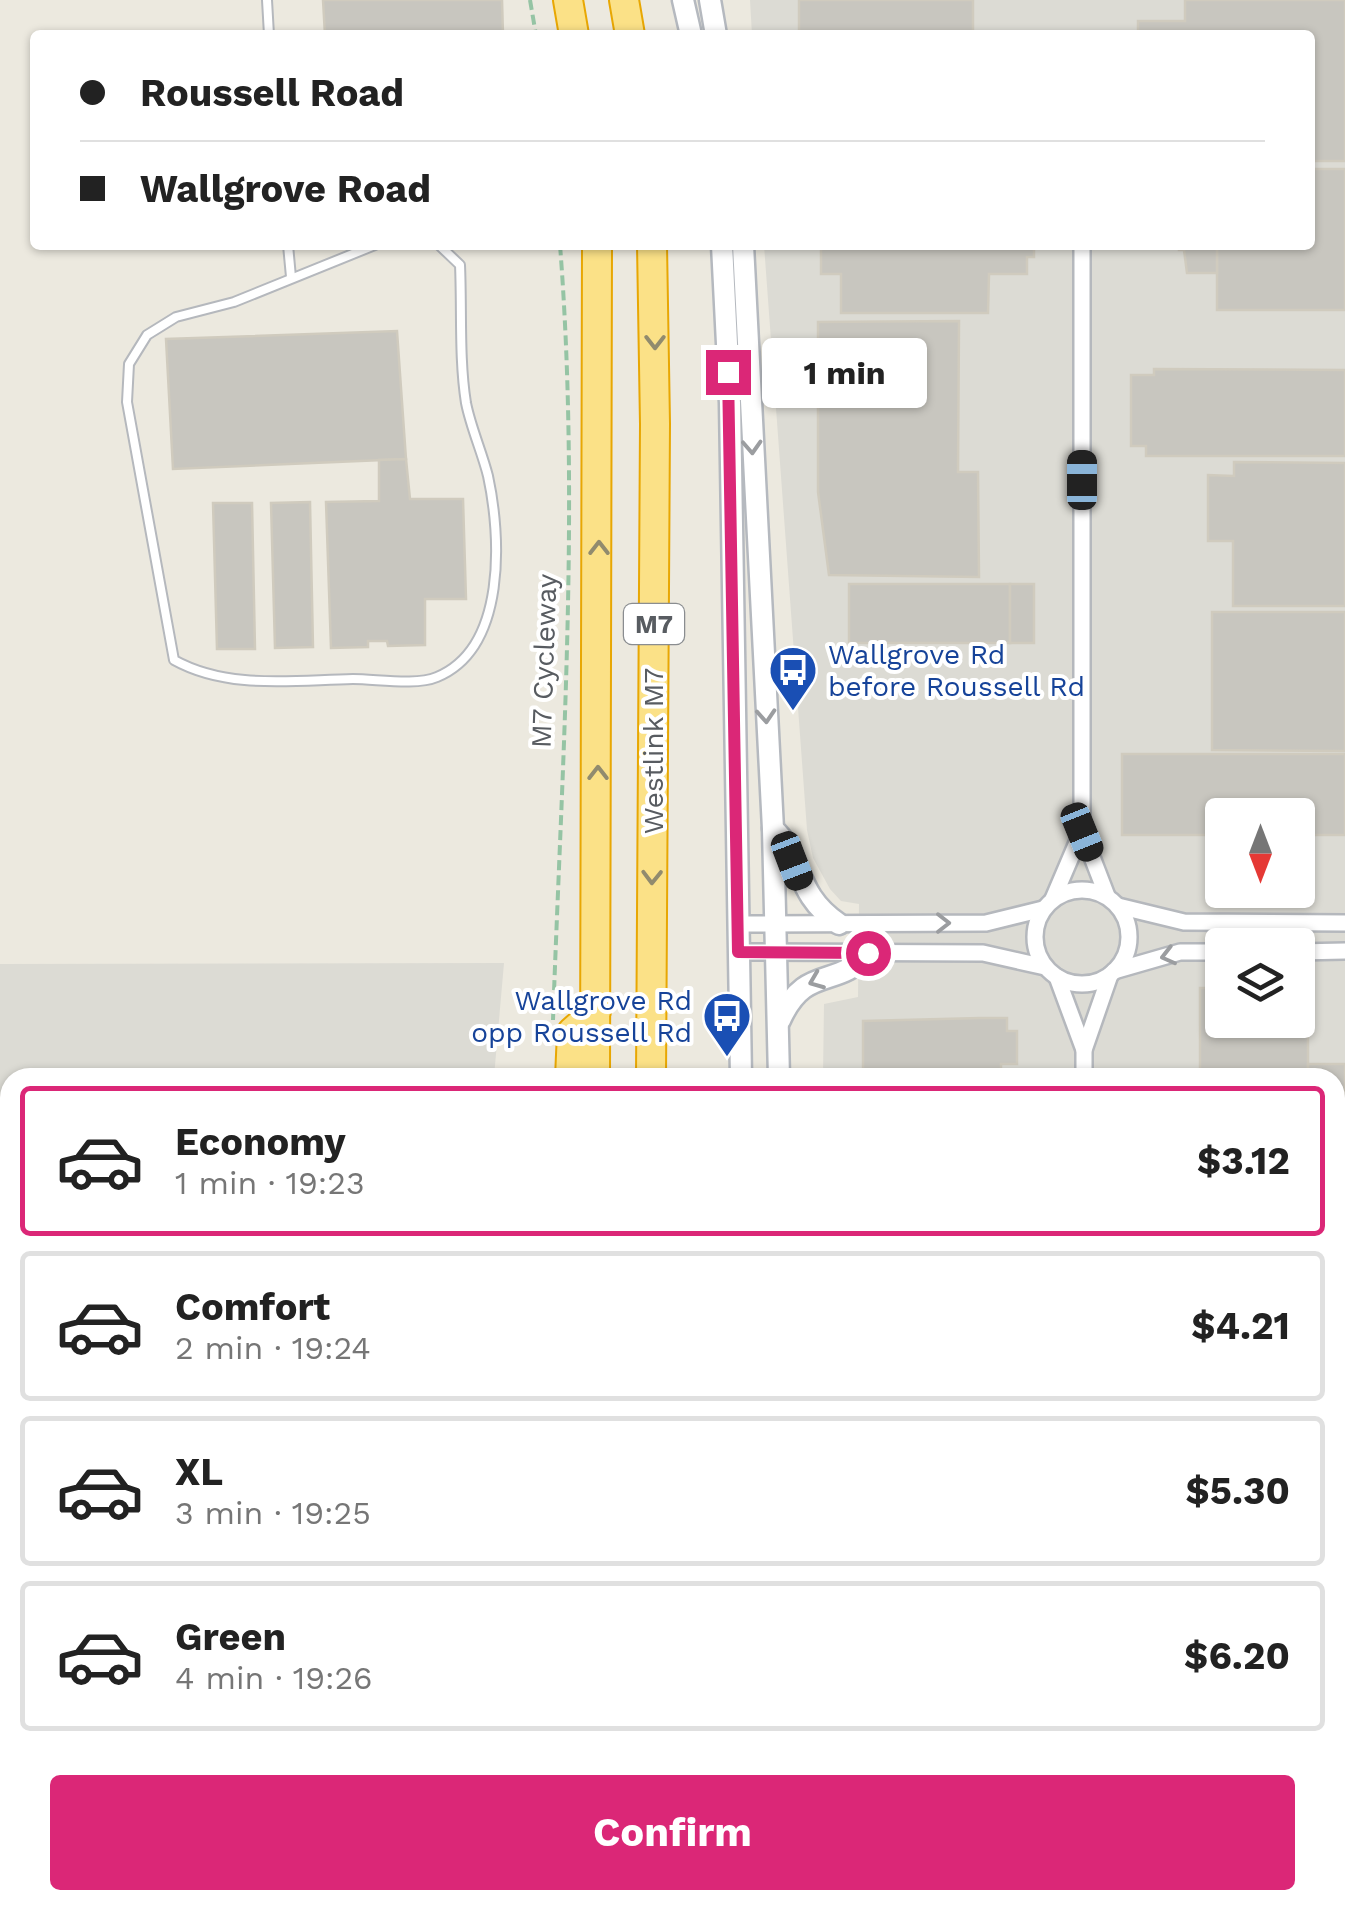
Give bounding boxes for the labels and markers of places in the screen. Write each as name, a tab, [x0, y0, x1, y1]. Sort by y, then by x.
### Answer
place label: Wallgrove Rd before Roussell Rd	[828, 638, 1085, 703]
bus stop icon: Wallgrove Rd before Roussell Rd	[767, 644, 819, 712]
place label: Wallgrove Rd opp Roussell Rd	[471, 984, 692, 1049]
bus stop icon: Wallgrove Rd opp Roussell Rd	[701, 990, 753, 1058]

